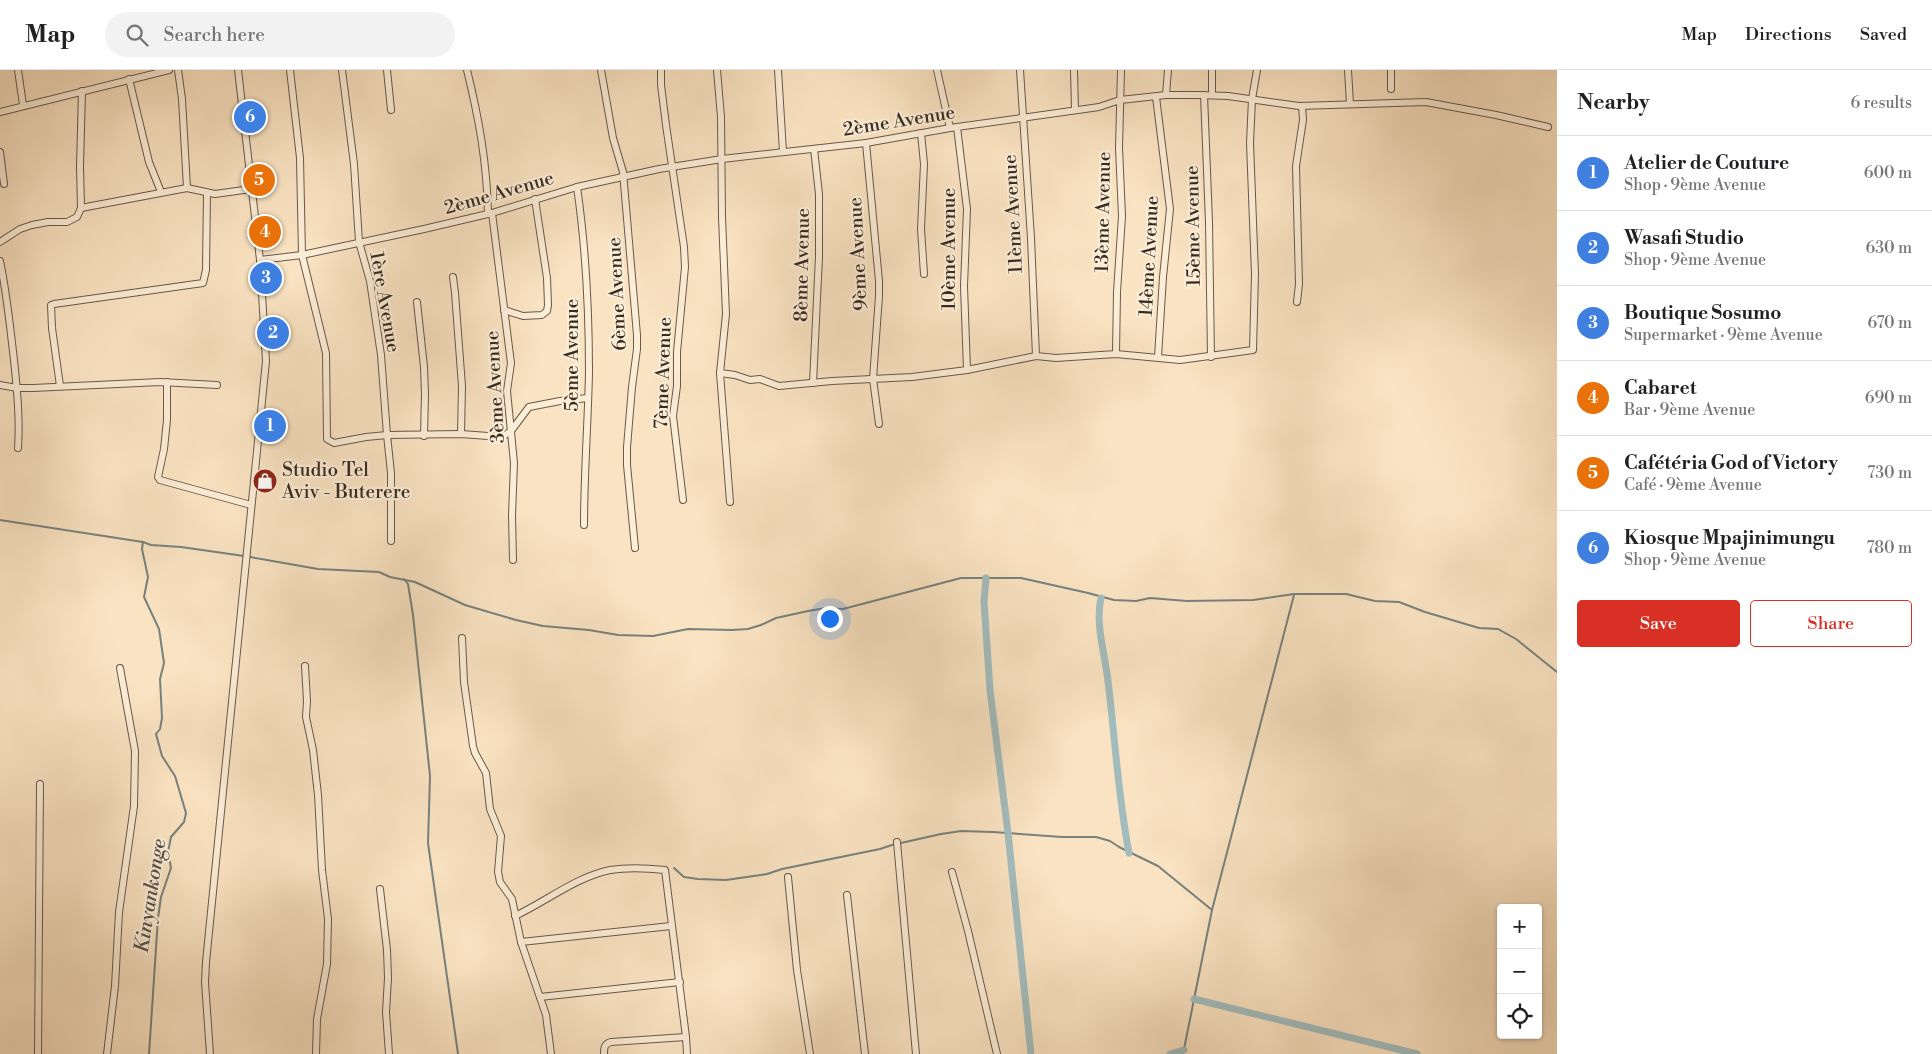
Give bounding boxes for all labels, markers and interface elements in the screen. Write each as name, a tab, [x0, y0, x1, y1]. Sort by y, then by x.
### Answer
search box	[105, 12, 455, 57]
text: Map	[25, 20, 75, 50]
icon: search	[123, 21, 151, 49]
text: Search here	[163, 23, 265, 47]
text: Map	[1681, 23, 1717, 46]
text: Directions	[1745, 23, 1832, 46]
text: Saved	[1860, 23, 1907, 46]
text: Nearby	[1577, 90, 1650, 116]
text: 6 results	[1851, 93, 1912, 113]
pin: 6	[234, 98, 266, 136]
street label: 2ème Avenue	[841, 100, 957, 142]
street label: 13ème Avenue	[1090, 151, 1116, 273]
text: Atelier de Couture	[1624, 151, 1789, 175]
street label: 11ème Avenue	[998, 154, 1028, 274]
pin: 5	[243, 161, 275, 199]
text: 1	[1589, 163, 1597, 183]
text: 600 m	[1864, 163, 1912, 183]
street label: 15ème Avenue	[1180, 165, 1206, 287]
street label: 2ème Avenue	[441, 166, 557, 220]
text: Shop · 9ème Avenue	[1624, 175, 1766, 195]
street label: 10ème Avenue	[937, 188, 961, 310]
street label: 14ème Avenue	[1134, 195, 1164, 317]
street label: 9ème Avenue	[843, 197, 873, 311]
street label: 8ème Avenue	[789, 208, 815, 322]
pin: 4	[249, 213, 281, 251]
text: Wasafi Studio	[1624, 226, 1744, 250]
street label: 6ème Avenue	[602, 237, 632, 351]
text: 2	[1588, 238, 1598, 258]
text: 630 m	[1866, 238, 1912, 258]
street label: 1ère Avenue	[364, 250, 406, 354]
text: Shop · 9ème Avenue	[1624, 250, 1766, 270]
pin: 3	[250, 259, 282, 297]
street label: 5ème Avenue	[560, 299, 584, 411]
text: Boutique Sosumo	[1624, 301, 1782, 325]
text: 3	[1588, 313, 1598, 333]
text: 670 m	[1868, 313, 1912, 333]
pin: 2	[257, 314, 289, 352]
street label: 7ème Avenue	[649, 317, 677, 429]
text: Supermarket · 9ème Avenue	[1624, 325, 1823, 345]
street label: 3ème Avenue	[480, 330, 510, 444]
text: Cabaret	[1624, 376, 1696, 400]
text: 4	[1588, 388, 1598, 408]
text: 690 m	[1865, 388, 1912, 408]
text: Bar · 9ème Avenue	[1624, 400, 1755, 420]
pin: 1	[254, 407, 286, 445]
text: Cafétéria God of Victory	[1624, 451, 1838, 475]
place label: Studio Tel Aviv - Buterere	[281, 458, 410, 504]
text: 5	[1588, 463, 1598, 483]
text: 730 m	[1867, 463, 1912, 483]
shop icon: Studio Tel Aviv - Buterere	[252, 468, 278, 494]
text: Café · 9ème Avenue	[1624, 475, 1762, 495]
text: Kiosque Mpajinimungu	[1624, 526, 1835, 550]
text: 6	[1588, 538, 1598, 558]
text: 780 m	[1867, 538, 1912, 558]
text: Shop · 9ème Avenue	[1624, 550, 1766, 570]
button: Save	[1577, 600, 1740, 647]
button: Share	[1750, 600, 1912, 647]
your location	[817, 606, 843, 632]
water label: Kinyankonge	[130, 837, 172, 955]
map controls	[1497, 904, 1542, 1039]
button: +	[1497, 904, 1542, 949]
button: −	[1497, 949, 1542, 994]
button: locate	[1497, 994, 1542, 1039]

